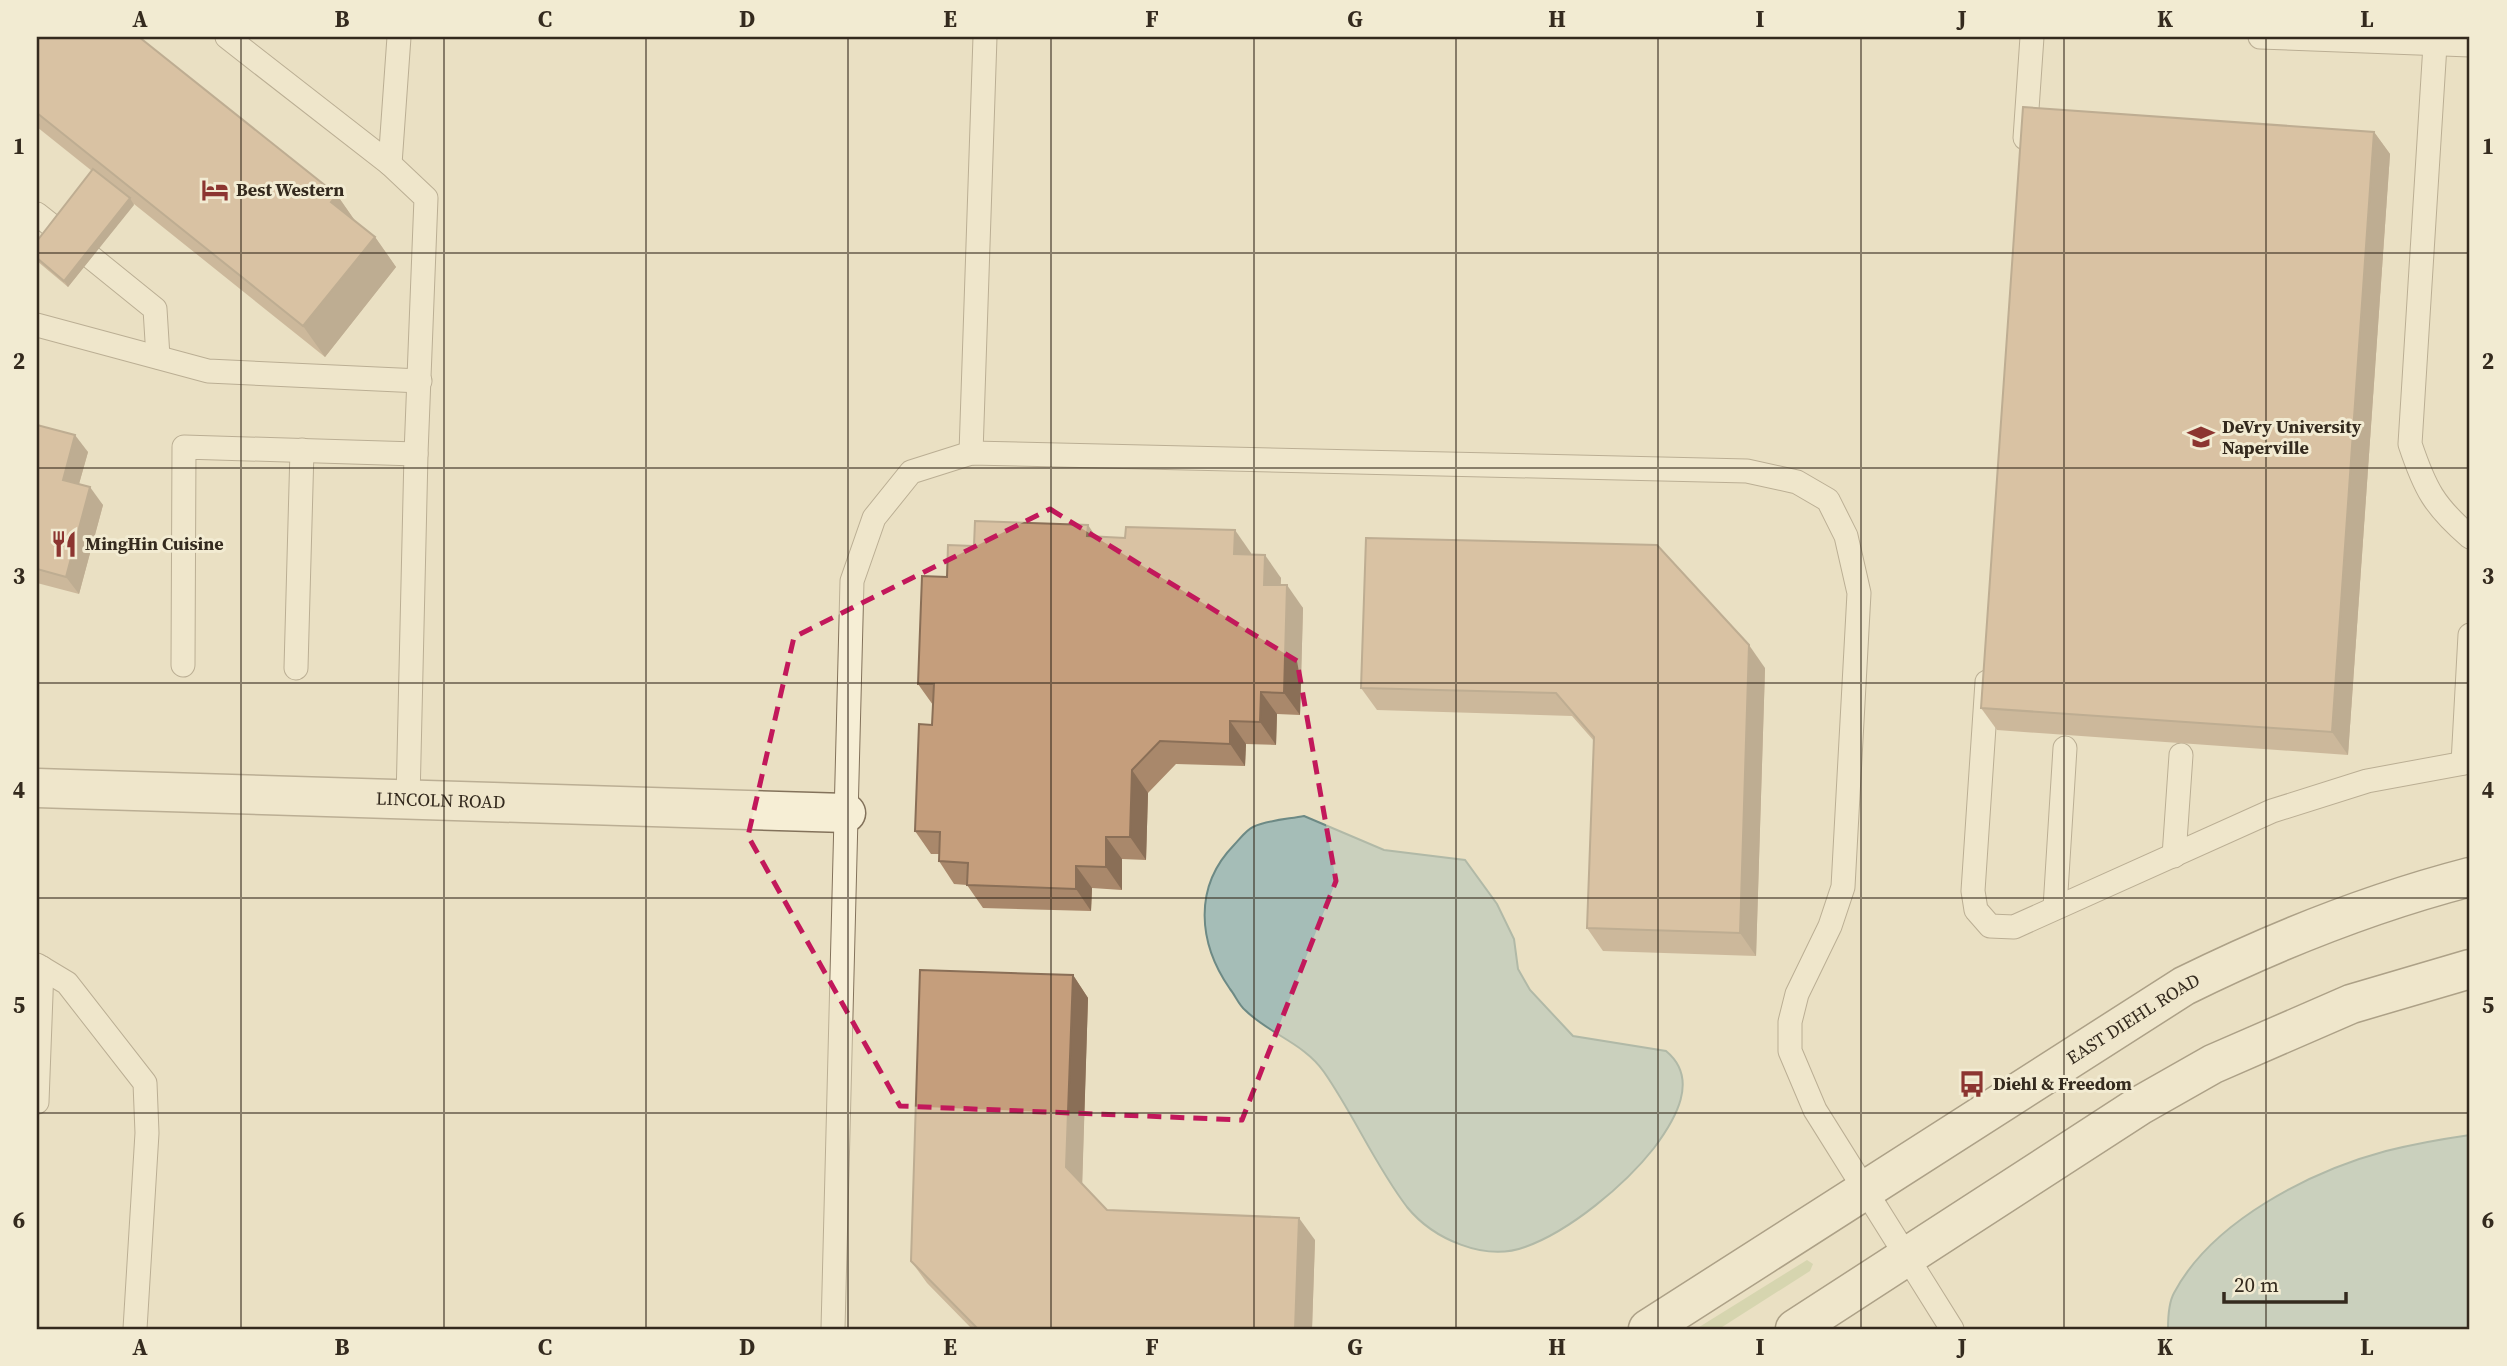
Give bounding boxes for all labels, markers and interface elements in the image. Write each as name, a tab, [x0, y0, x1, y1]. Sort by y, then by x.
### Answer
text: A	[132, 3, 148, 35]
text: B	[335, 3, 350, 35]
text: C	[538, 3, 552, 35]
text: D	[739, 3, 755, 35]
text: E	[943, 3, 957, 35]
text: F	[1145, 3, 1159, 35]
text: G	[1347, 3, 1363, 35]
text: H	[1548, 3, 1566, 35]
text: I	[1756, 3, 1765, 35]
text: J	[1955, 3, 1967, 35]
text: K	[2157, 3, 2173, 35]
text: L	[2360, 3, 2374, 35]
text: 1	[13, 130, 25, 162]
text: 1	[2482, 130, 2494, 162]
hotel icon: Best Western	[200, 175, 230, 205]
place label: Best Western	[236, 177, 344, 202]
text: 2	[13, 345, 25, 377]
text: 2	[2482, 345, 2494, 377]
place label: DeVry University Naperville	[2222, 414, 2362, 460]
school or university icon: DeVry University Naperville	[2186, 422, 2216, 452]
restaurant icon: MingHin Cuisine	[49, 529, 79, 559]
place label: MingHin Cuisine	[85, 531, 224, 556]
text: 3	[13, 560, 25, 592]
text: 3	[2482, 560, 2494, 592]
text: 4	[13, 774, 25, 806]
text: 4	[2482, 774, 2494, 806]
street label: LINCOLN ROAD	[376, 785, 506, 814]
street label: EAST DIEHL ROAD	[2062, 967, 2204, 1070]
text: 5	[13, 989, 25, 1021]
text: 5	[2482, 989, 2494, 1021]
bus stop icon: Diehl & Freedom	[1957, 1069, 1987, 1099]
place label: Diehl & Freedom	[1993, 1071, 2132, 1096]
text: 6	[13, 1204, 25, 1236]
text: 6	[2482, 1204, 2494, 1236]
scale bar	[2224, 1261, 2346, 1305]
text: 20 m	[2234, 1270, 2279, 1299]
text: A	[132, 1331, 148, 1363]
text: B	[335, 1331, 350, 1363]
text: C	[538, 1331, 552, 1363]
text: D	[739, 1331, 755, 1363]
text: E	[943, 1331, 957, 1363]
text: F	[1145, 1331, 1159, 1363]
text: G	[1347, 1331, 1363, 1363]
text: H	[1548, 1331, 1566, 1363]
text: I	[1756, 1331, 1765, 1363]
text: J	[1955, 1331, 1967, 1363]
text: K	[2157, 1331, 2173, 1363]
text: L	[2360, 1331, 2374, 1363]

